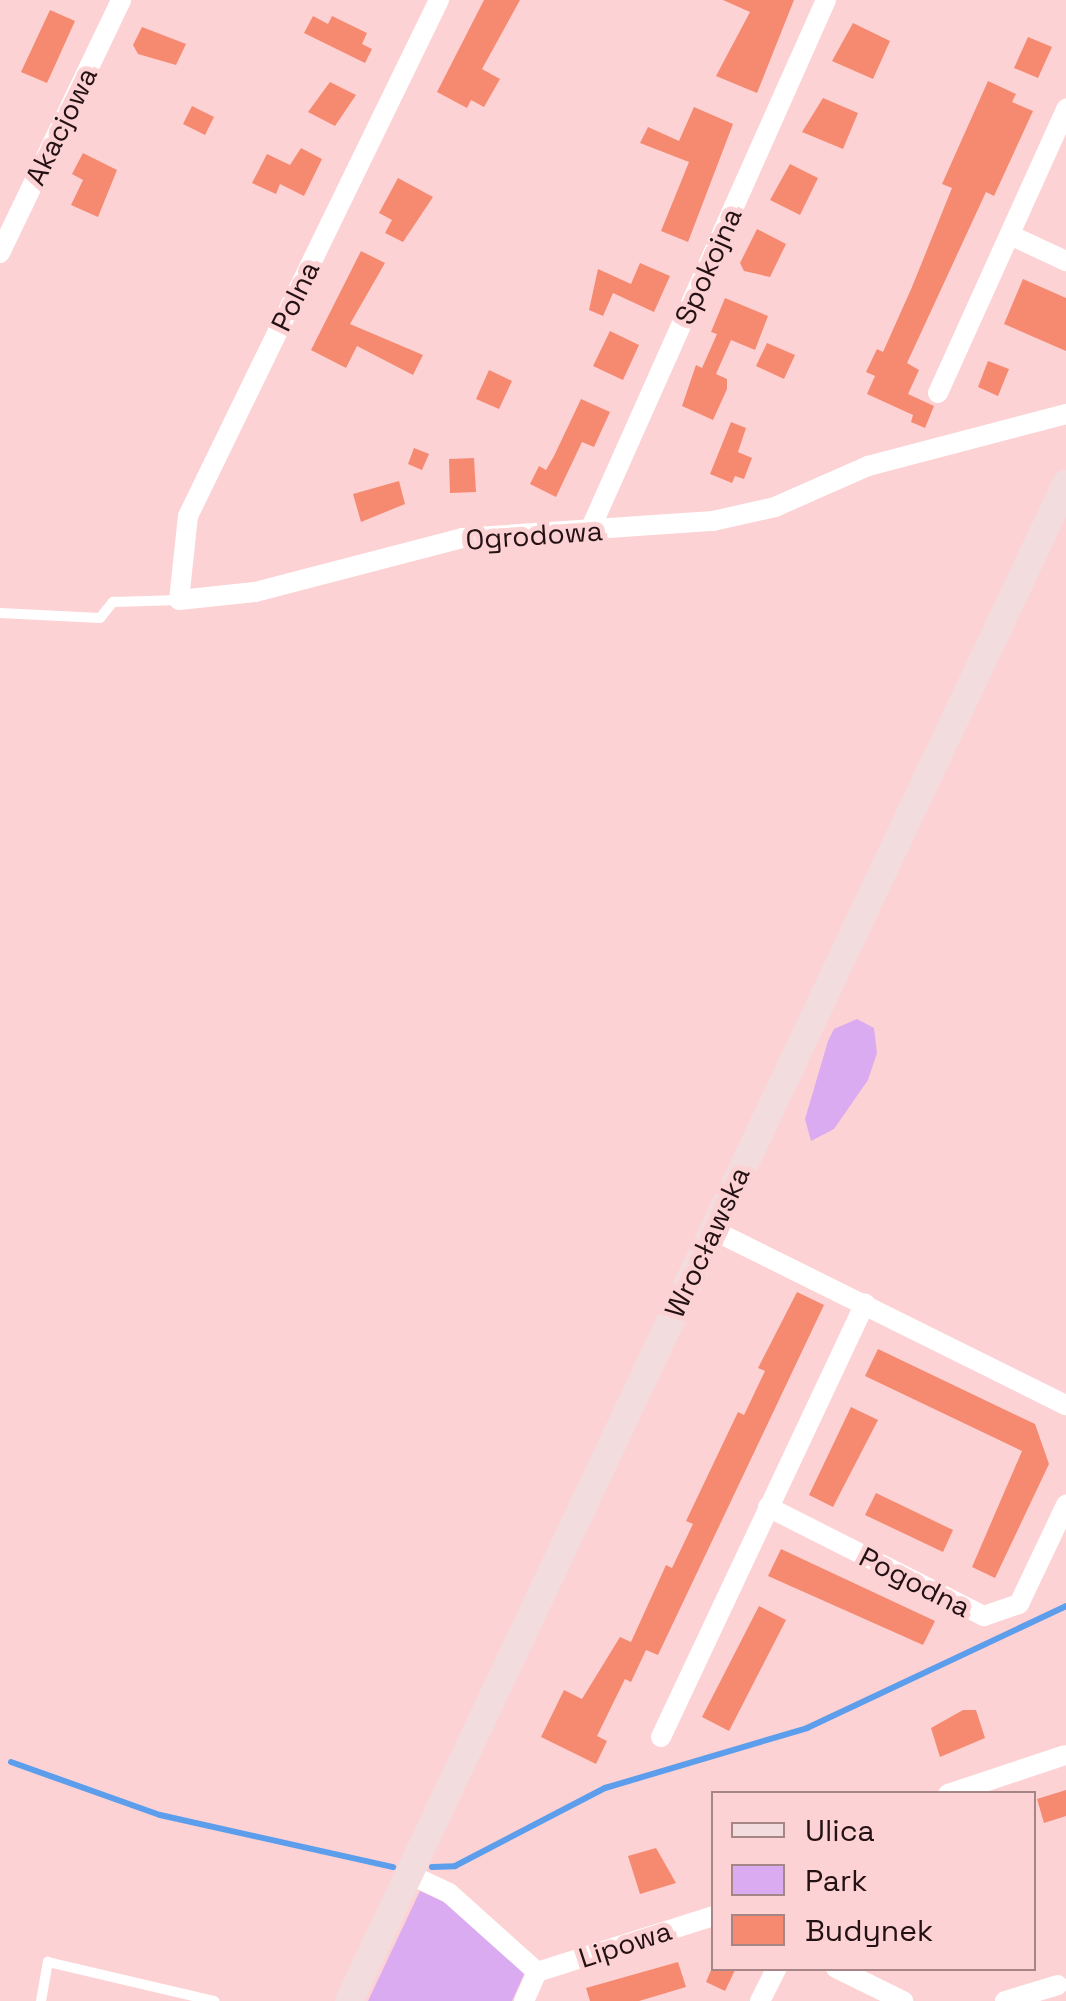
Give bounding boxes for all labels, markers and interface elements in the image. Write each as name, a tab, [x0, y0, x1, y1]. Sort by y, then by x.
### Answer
street label: Akacjowa	[18, 62, 104, 190]
street label: Spokojna	[667, 202, 749, 330]
street label: Polna	[264, 255, 326, 337]
street label: Ogrodowa	[464, 513, 604, 557]
street label: Wrocławska	[657, 1161, 757, 1323]
street label: Pogodna	[854, 1540, 976, 1624]
legend	[711, 1791, 1036, 1971]
text: Ulica	[805, 1811, 875, 1850]
text: Park	[805, 1861, 867, 1900]
text: Budynek	[805, 1911, 933, 1950]
street label: Lipowa	[574, 1913, 676, 1975]

